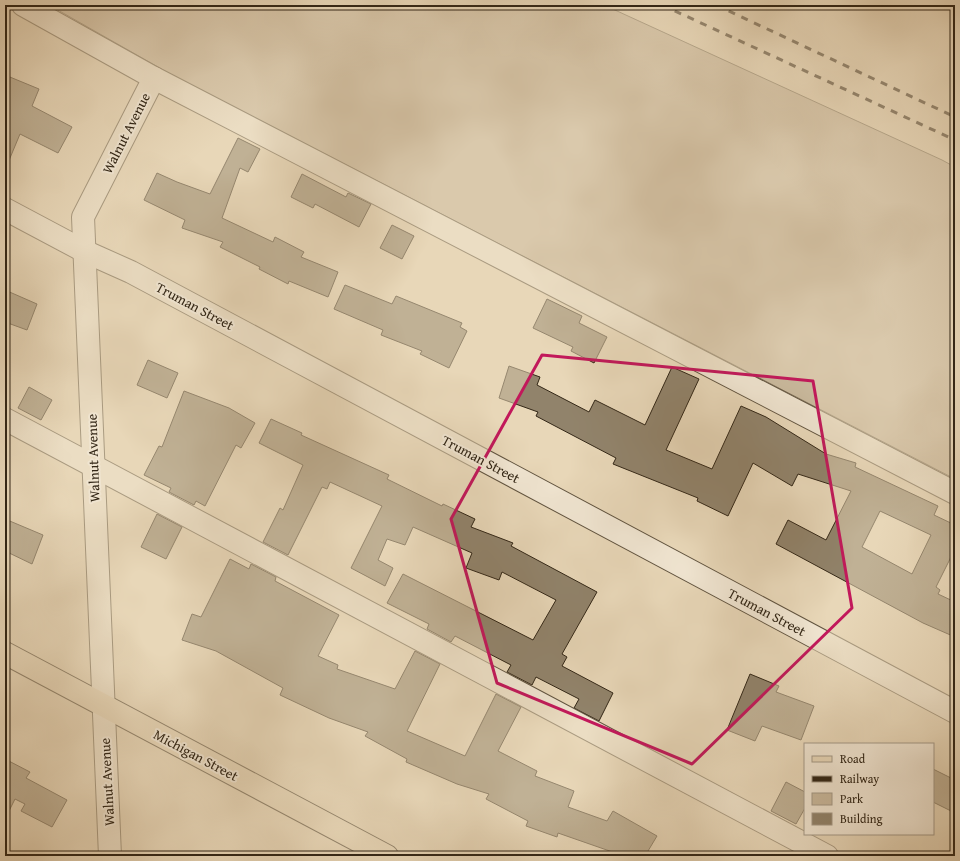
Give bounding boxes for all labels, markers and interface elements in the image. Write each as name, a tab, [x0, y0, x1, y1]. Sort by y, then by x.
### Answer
street label: Walnut Avenue	[97, 89, 155, 177]
street label: Truman Street	[153, 277, 238, 335]
street label: Walnut Avenue	[81, 413, 105, 503]
street label: Truman Street	[439, 430, 524, 488]
street label: Truman Street	[725, 583, 810, 641]
street label: Michigan Street	[150, 724, 242, 786]
street label: Walnut Avenue	[95, 737, 119, 827]
legend	[804, 743, 934, 835]
text: Road	[840, 750, 866, 767]
text: Railway	[840, 770, 879, 787]
text: Park	[840, 790, 864, 807]
text: Building	[840, 810, 883, 827]

